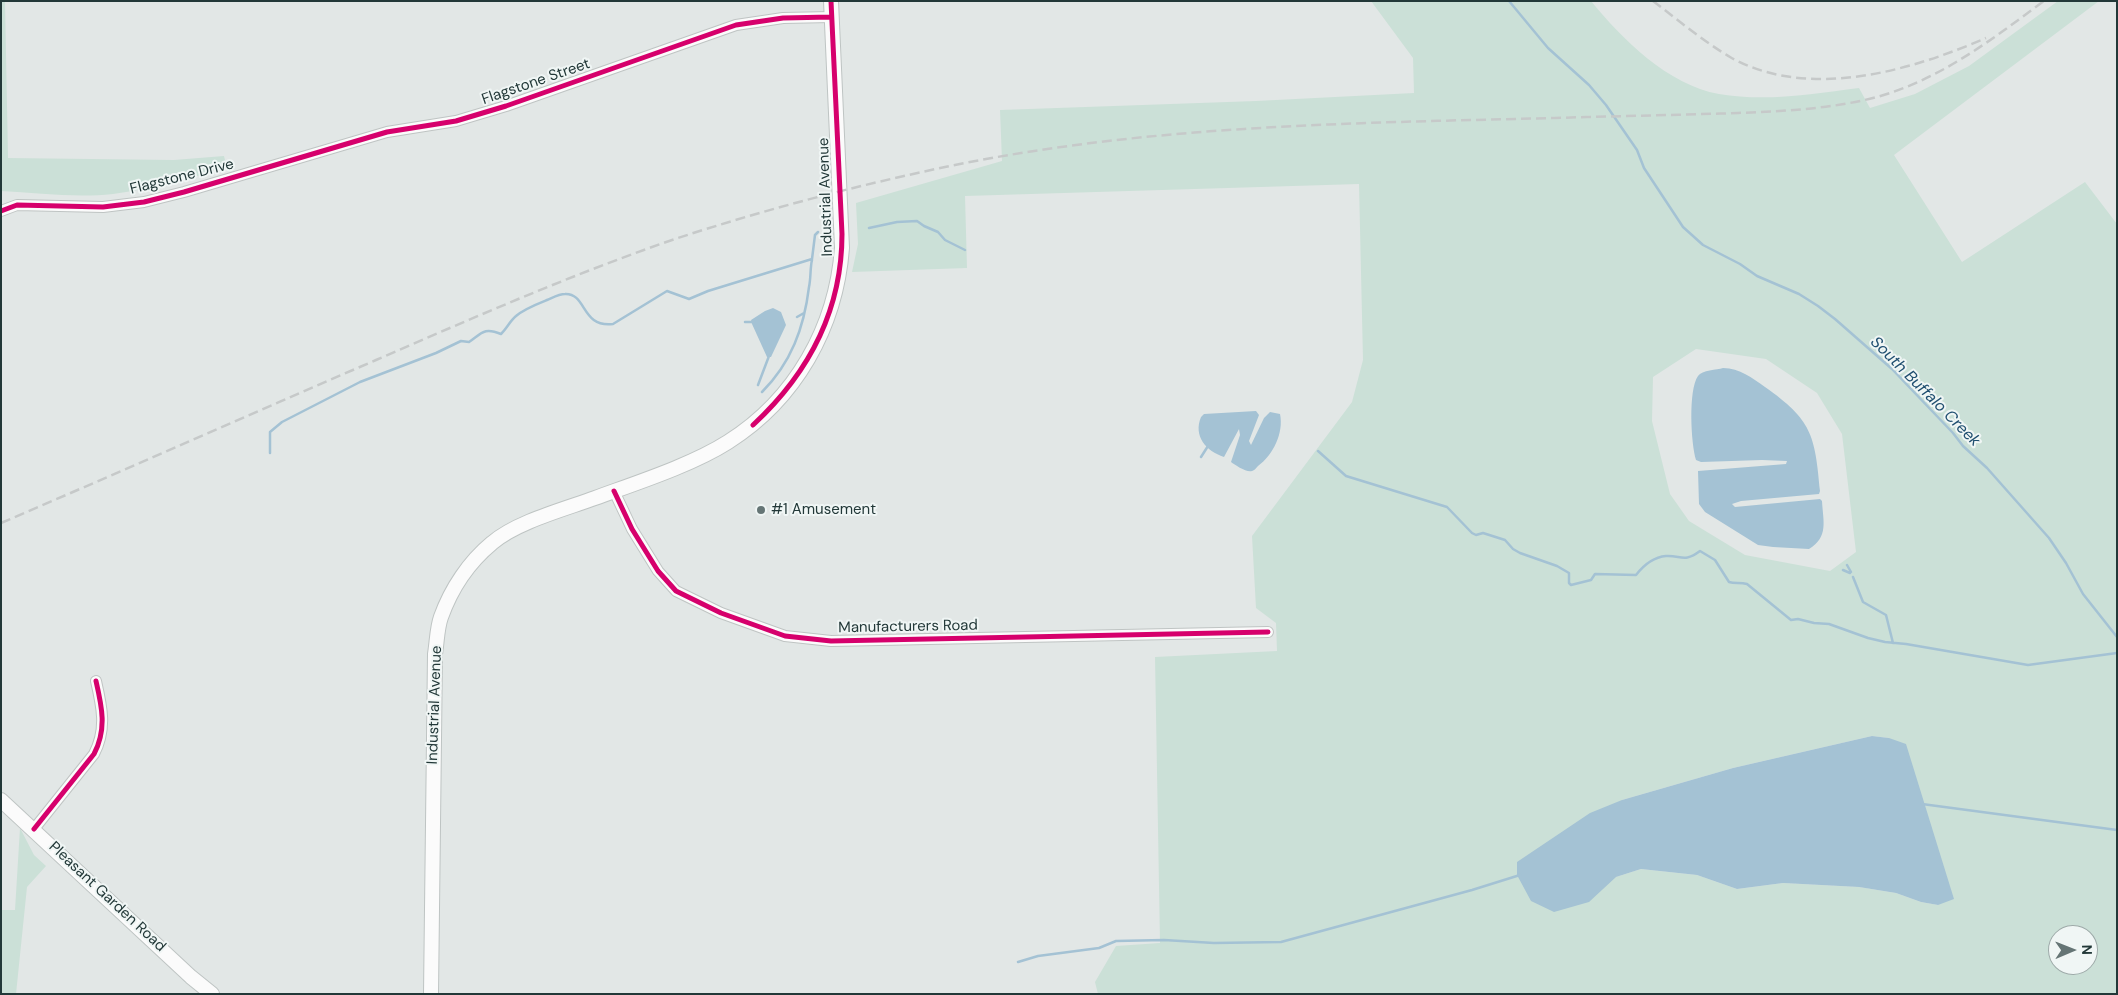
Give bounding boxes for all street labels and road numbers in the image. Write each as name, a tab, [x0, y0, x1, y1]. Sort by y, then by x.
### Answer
street label: Flagstone Street	[480, 55, 592, 109]
street label: Industrial Avenue	[815, 137, 837, 257]
street label: Flagstone Drive	[128, 155, 236, 199]
street label: Manufacturers Road	[838, 617, 978, 637]
street label: Industrial Avenue	[424, 645, 446, 765]
street label: Pleasant Garden Road	[45, 838, 169, 956]

